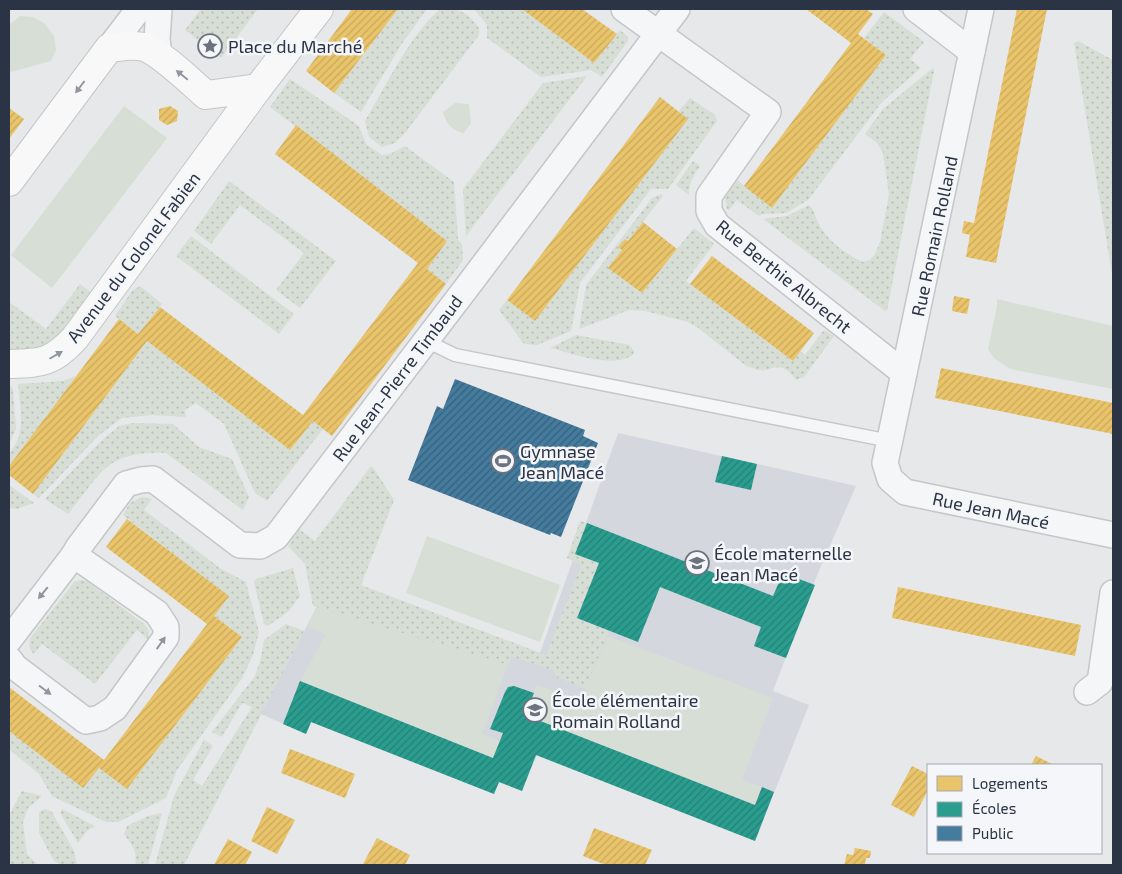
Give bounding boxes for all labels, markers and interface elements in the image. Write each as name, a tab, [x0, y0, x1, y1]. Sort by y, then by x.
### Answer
place icon: Place du Marché	[197, 33, 223, 59]
place label: Place du Marché	[228, 35, 362, 57]
one-way arrow	[175, 70, 188, 81]
one-way arrow	[74, 80, 85, 93]
street label: Rue Romain Rolland	[906, 154, 962, 318]
street label: Avenue du Colonel Fabien	[62, 167, 204, 347]
street label: Rue Berthie Albrecht	[712, 215, 856, 337]
street label: Rue Jean-Pierre Timbaud	[327, 290, 467, 466]
one-way arrow	[49, 350, 62, 359]
place label: Gymnase Jean Macé	[520, 440, 604, 483]
sports icon: Gymnase Jean Macé	[490, 448, 516, 474]
street label: Rue Jean Macé	[931, 487, 1051, 533]
place label: École maternelle Jean Macé	[714, 542, 852, 585]
school or university icon: École maternelle Jean Macé	[684, 550, 710, 576]
one-way arrow	[38, 586, 49, 599]
one-way arrow	[156, 636, 166, 650]
one-way arrow	[38, 685, 51, 696]
place label: École élémentaire Romain Rolland	[552, 689, 698, 732]
school or university icon: École élémentaire Romain Rolland	[522, 697, 548, 723]
legend	[927, 764, 1102, 854]
text: Logements	[972, 774, 1048, 792]
text: Écoles	[972, 799, 1016, 817]
text: Public	[972, 824, 1013, 842]

